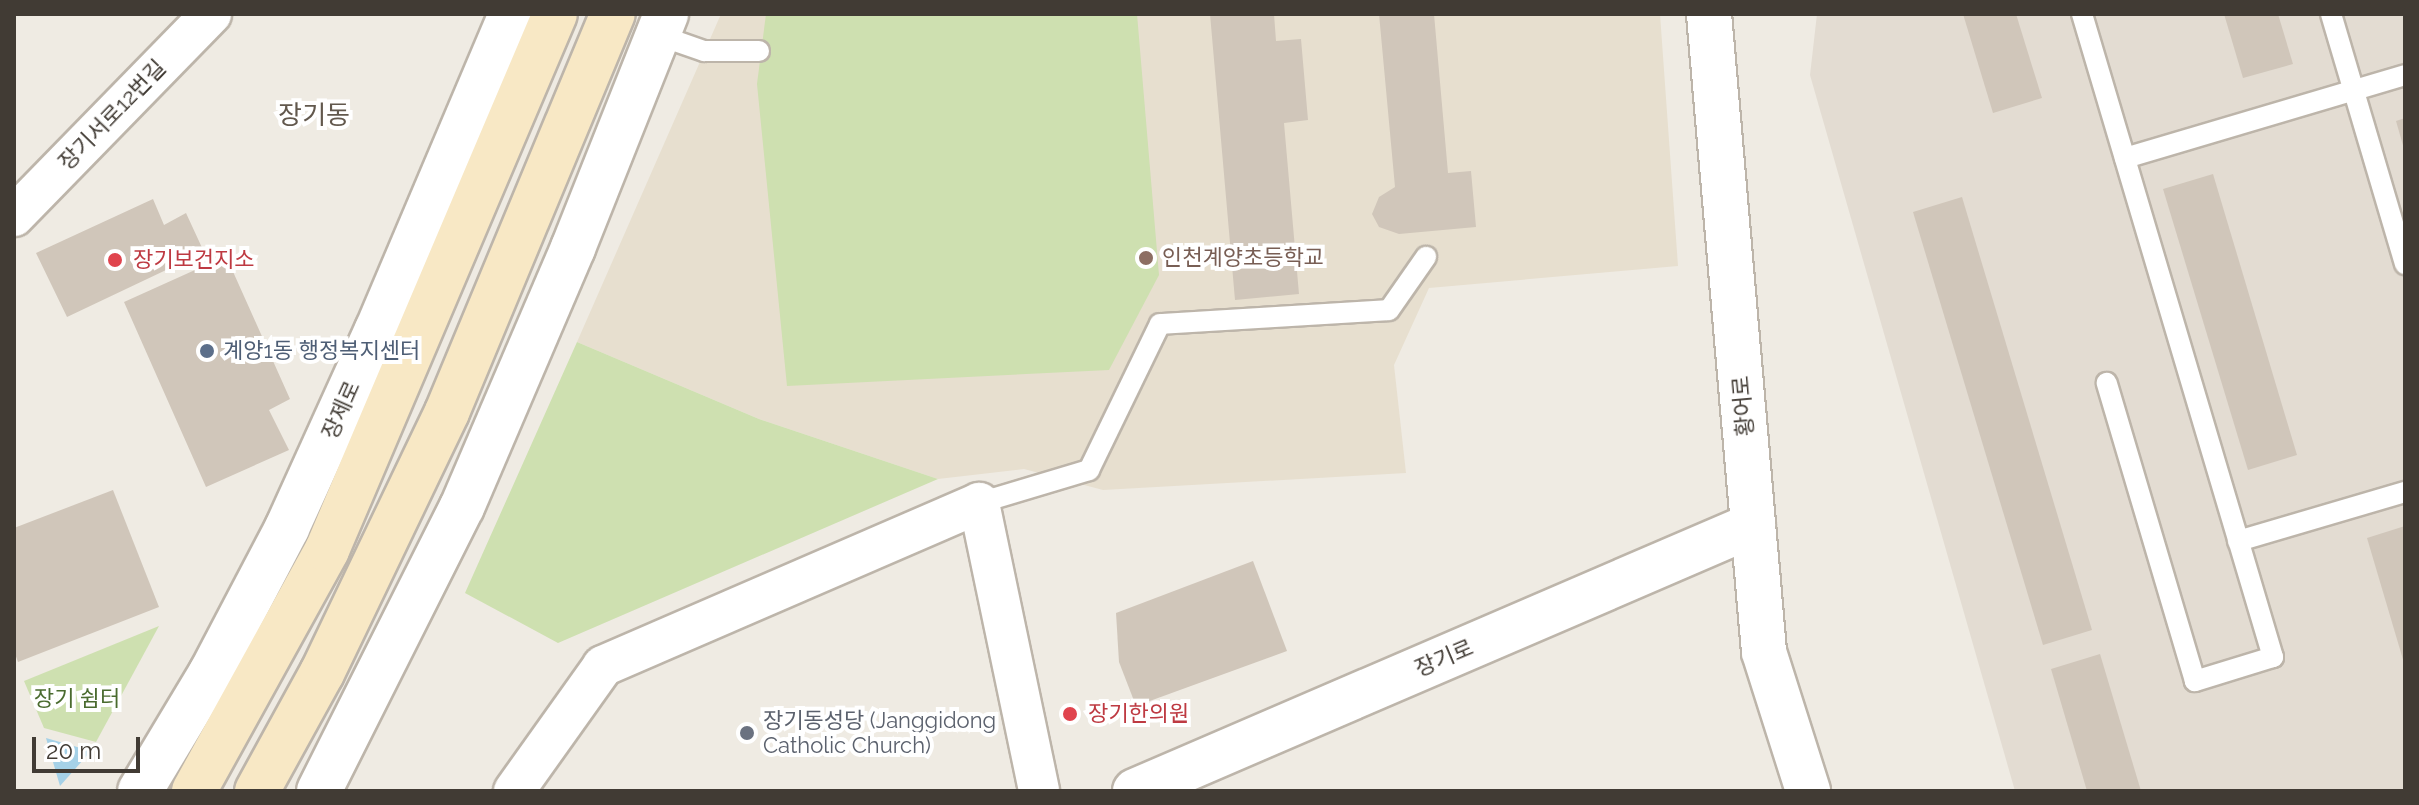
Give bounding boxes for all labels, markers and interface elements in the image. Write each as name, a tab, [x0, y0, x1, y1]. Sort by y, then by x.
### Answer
street label: 장기서로12번길	[53, 55, 171, 175]
district label: 장기동	[278, 100, 350, 132]
place label: 인천계양초등학교	[1162, 245, 1324, 271]
place label: 장기보건지소	[133, 247, 254, 273]
marker: 장기보건지소	[104, 249, 126, 271]
marker: 인천계양초등학교	[1137, 249, 1155, 267]
place label: 계양1동 행정복지센터	[223, 338, 420, 364]
marker: 계양1동 행정복지센터	[198, 342, 216, 360]
street label: 황어로	[1727, 375, 1759, 437]
street label: 장제로	[317, 377, 365, 443]
street label: 장기로	[1411, 634, 1477, 682]
park label: 장기 쉼터	[34, 686, 120, 712]
place label: 장기한의원	[1088, 701, 1189, 727]
marker: 장기한의원	[1059, 703, 1081, 725]
place label: 장기동성당 (Janggidong Catholic Church)	[763, 707, 996, 758]
scale bar	[36, 721, 144, 771]
marker: 장기동성당 (Janggidong Catholic Church)	[738, 724, 756, 742]
text: 20 m	[46, 736, 101, 765]

